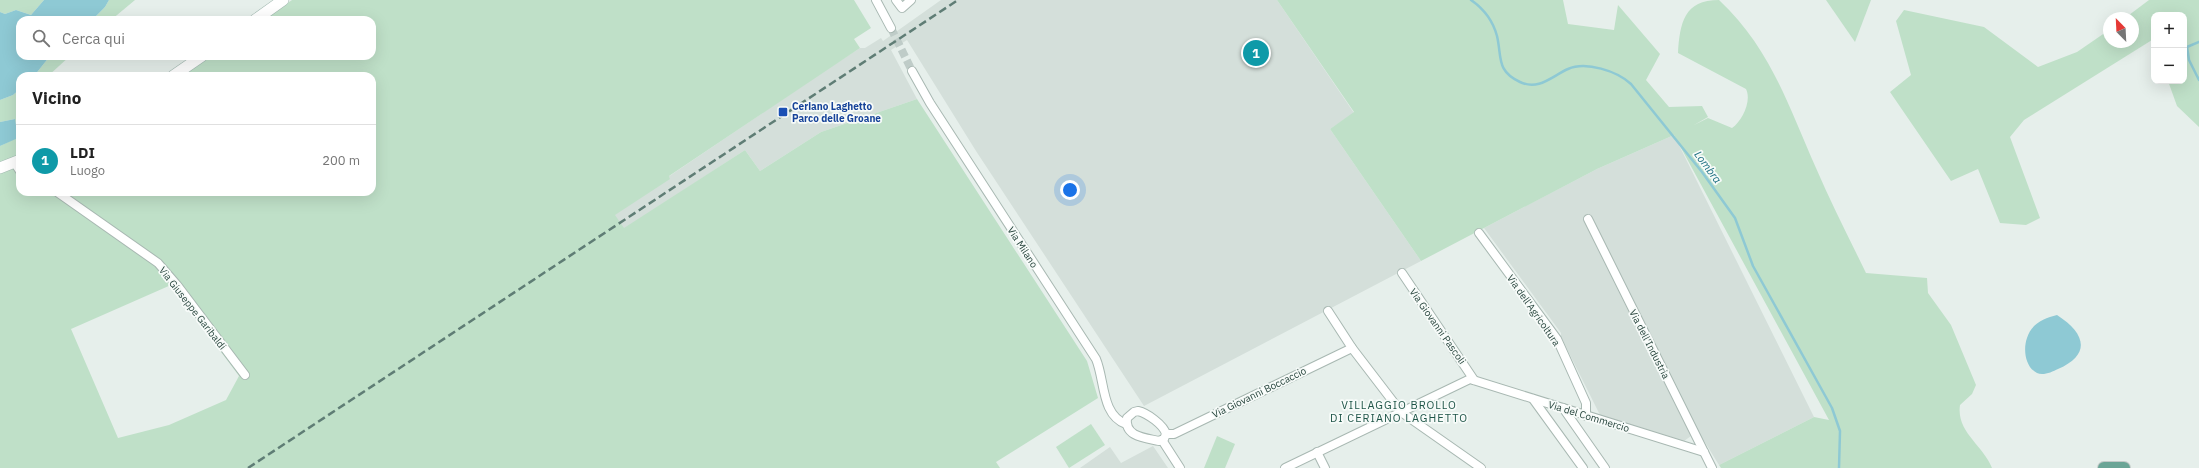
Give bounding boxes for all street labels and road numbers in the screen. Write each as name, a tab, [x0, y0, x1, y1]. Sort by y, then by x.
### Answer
street label: Via Milano	[1005, 224, 1041, 271]
street label: Via Giuseppe Garibaldi	[156, 264, 229, 352]
street label: Via dell'Agricoltura	[1504, 272, 1563, 349]
street label: Via Giovanni Pascoli	[1407, 286, 1469, 367]
street label: Via dell'Industria	[1626, 307, 1673, 382]
street label: Via Giovanni Boccaccio	[1210, 364, 1309, 421]
street label: Via del Commercio	[1547, 398, 1631, 435]

